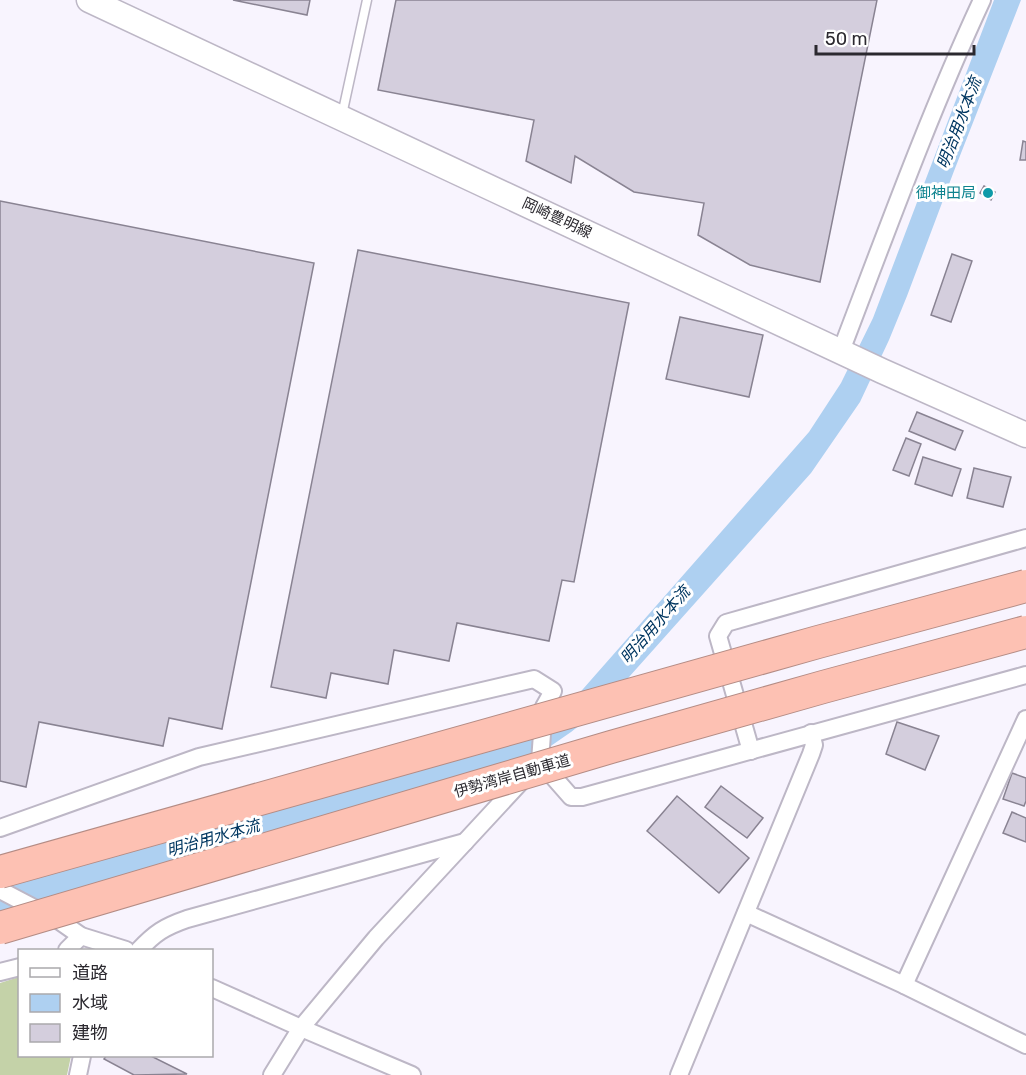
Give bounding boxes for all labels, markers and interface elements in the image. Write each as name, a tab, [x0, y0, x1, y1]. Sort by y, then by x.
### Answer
scale bar	[816, 18, 974, 56]
text: 50 m	[825, 28, 868, 50]
water label: 明治用水本流	[933, 72, 986, 171]
place label: 御神田局	[916, 184, 976, 202]
marker: 御神田局	[981, 186, 995, 200]
street label: 岡崎豊明線	[519, 194, 595, 242]
water label: 明治用水本流	[616, 580, 696, 667]
street label: 伊勢湾岸自動車道	[452, 751, 572, 801]
water label: 明治用水本流	[164, 815, 265, 860]
legend	[18, 949, 213, 1057]
text: 道路	[72, 962, 108, 984]
text: 水域	[72, 992, 108, 1014]
text: 建物	[72, 1022, 108, 1044]

